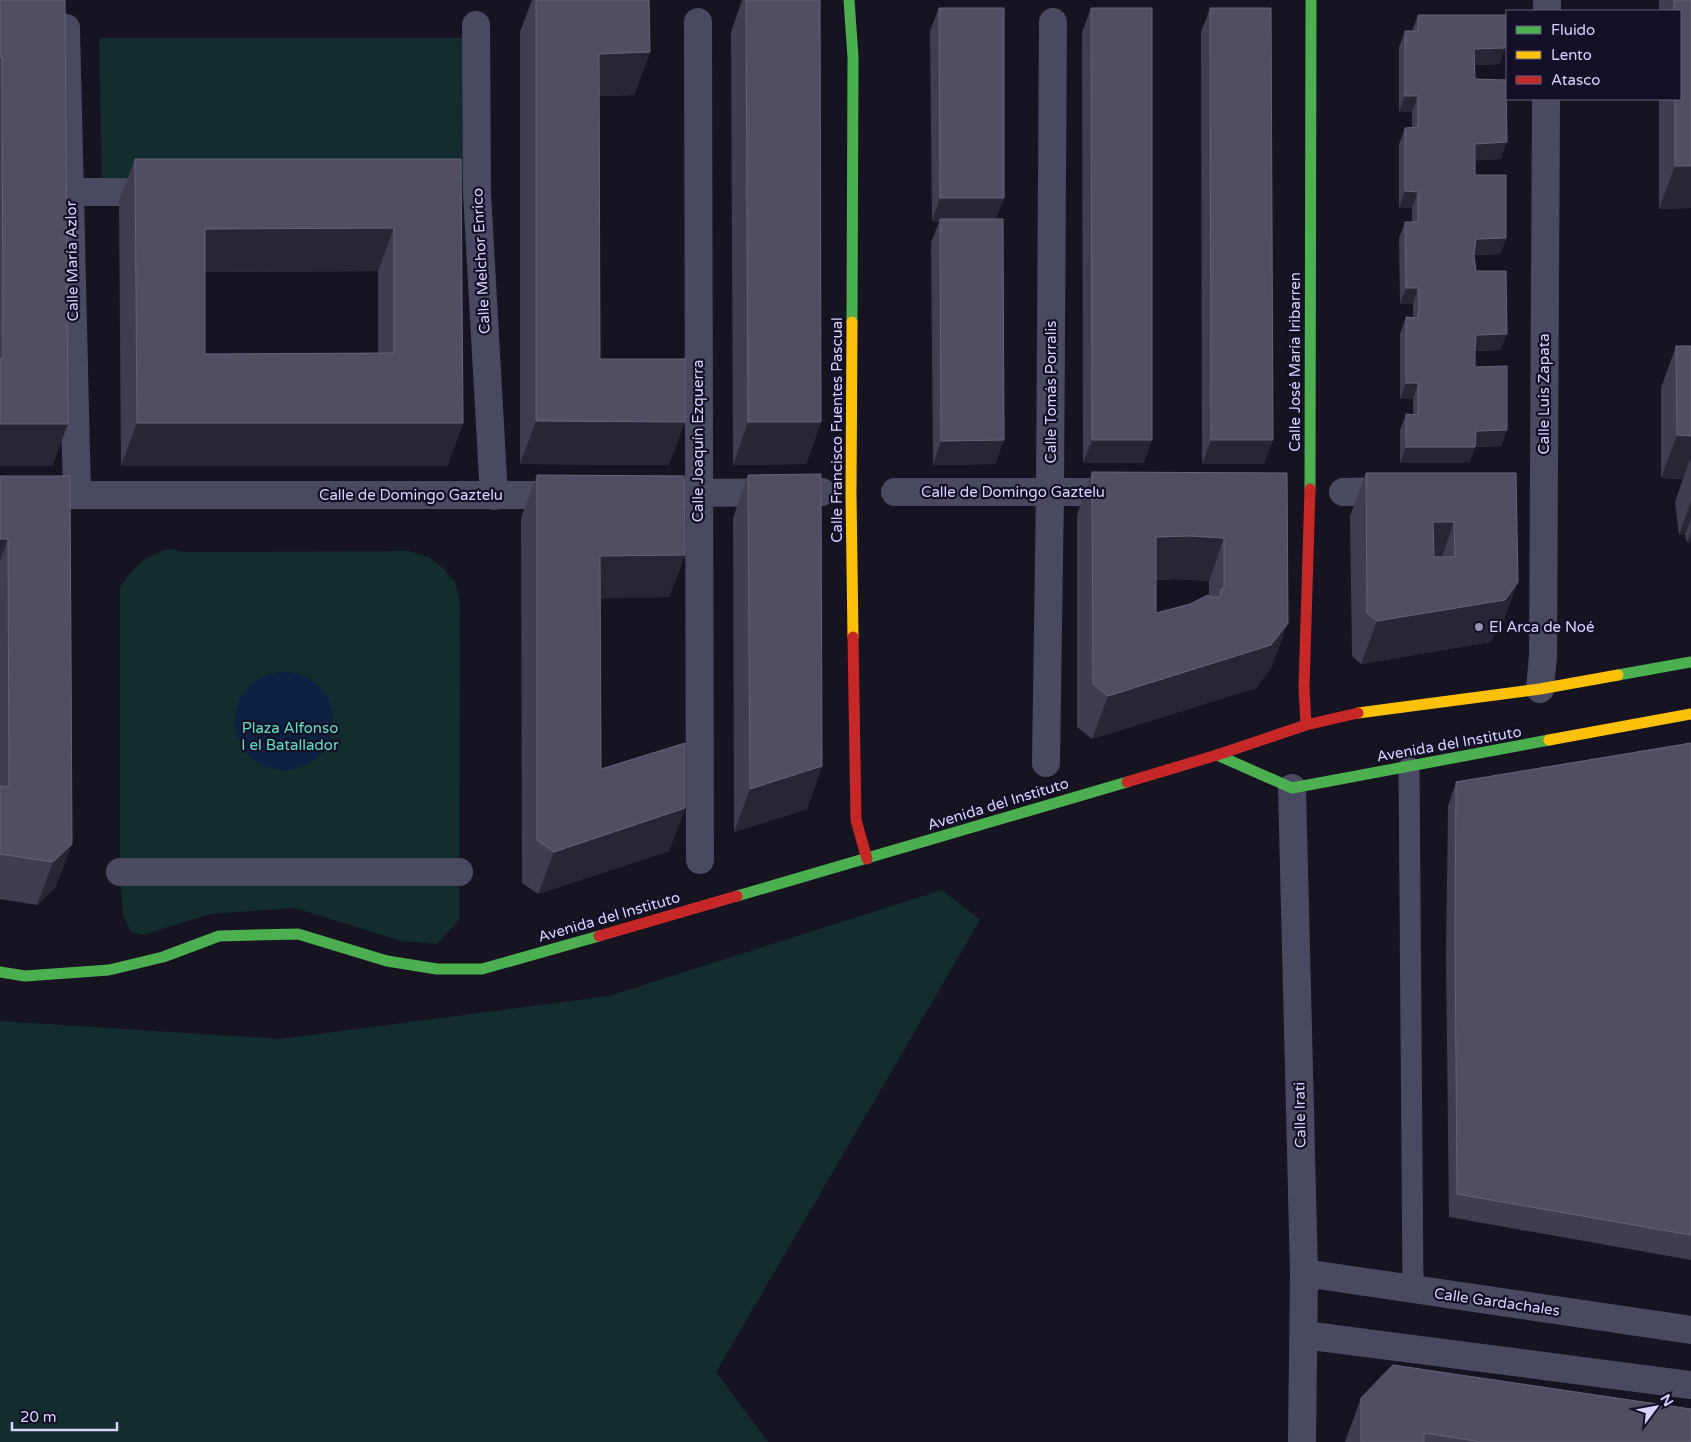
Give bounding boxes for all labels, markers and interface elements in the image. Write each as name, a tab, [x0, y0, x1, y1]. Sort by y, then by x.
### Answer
legend	[1506, 10, 1681, 100]
text: Fluido	[1551, 21, 1595, 39]
text: Lento	[1551, 46, 1592, 64]
text: Atasco	[1551, 71, 1600, 89]
street label: Calle Melchor Enrico	[468, 187, 494, 335]
street label: Calle María Azlor	[62, 200, 82, 322]
street label: Calle José María Iribarren	[1286, 272, 1304, 452]
street label: Calle Francisco Fuentes Pascual	[828, 317, 846, 543]
street label: Calle Tomás Porralis	[1042, 321, 1060, 463]
street label: Calle Luis Zapata	[1535, 333, 1553, 455]
street label: Calle Joaquín Ezquerra	[689, 360, 707, 522]
street label: Calle de Domingo Gaztelu	[921, 483, 1105, 501]
street label: Calle de Domingo Gaztelu	[319, 486, 503, 504]
place label: El Arca de Noé	[1489, 618, 1594, 636]
marker: El Arca de Noé	[1473, 621, 1485, 633]
park label: Plaza Alfonso I el Batallador	[241, 719, 339, 754]
street label: Avenida del Instituto	[1375, 722, 1523, 766]
street label: Avenida del Instituto	[925, 774, 1071, 834]
street label: Avenida del Instituto	[536, 888, 682, 946]
street label: Calle Irati	[1290, 1082, 1310, 1148]
street label: Calle Gardachales	[1433, 1284, 1561, 1320]
north arrow	[1631, 1382, 1681, 1432]
text: N	[1656, 1391, 1677, 1410]
scale bar	[12, 1400, 118, 1432]
text: 20 m	[20, 1408, 57, 1426]

